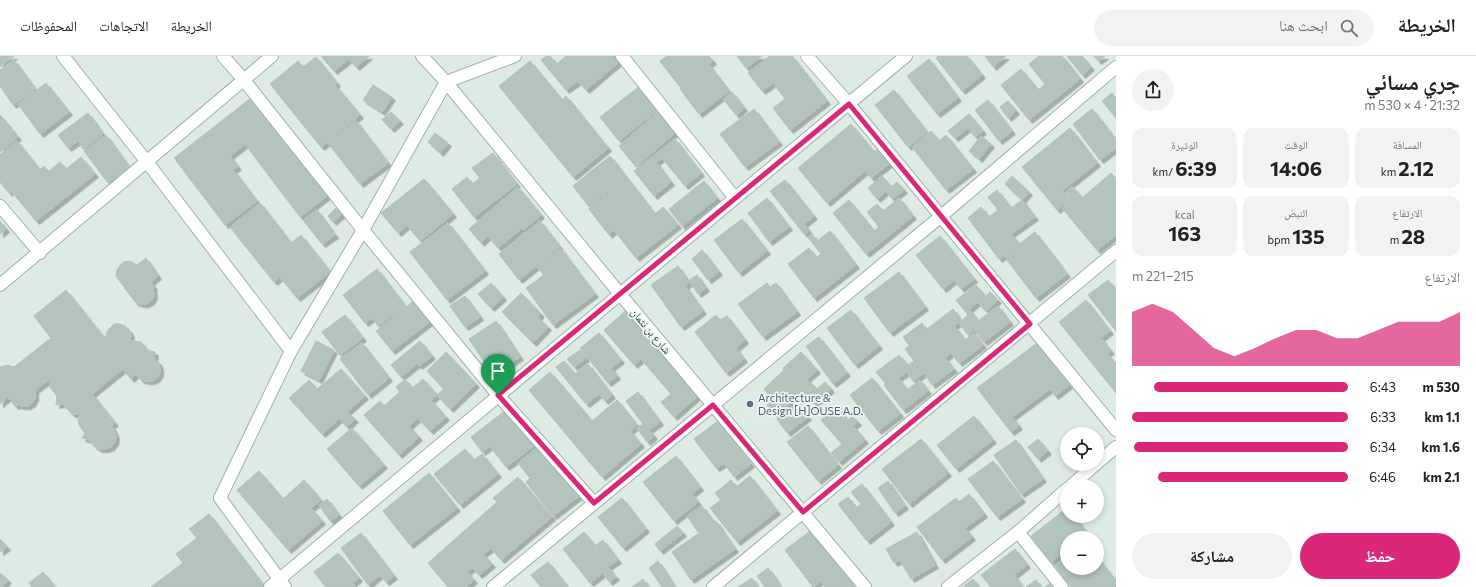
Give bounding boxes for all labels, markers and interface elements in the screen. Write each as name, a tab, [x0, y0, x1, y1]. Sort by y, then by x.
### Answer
search box	[1094, 10, 1374, 46]
text: الخريطة	[1398, 13, 1456, 36]
text: ابحث هنا	[1279, 16, 1328, 34]
text: المحفوظات	[20, 17, 77, 34]
text: الاتجاهات	[99, 17, 149, 34]
text: الخريطة	[171, 17, 212, 34]
icon: search	[1338, 17, 1360, 39]
text: جري مسائي	[1366, 68, 1460, 95]
button: share	[1132, 69, 1174, 111]
text: 21:32 · 4 × 530 m	[1364, 97, 1460, 113]
text: الوتيرة	[1171, 138, 1198, 151]
text: الوقت	[1284, 138, 1308, 151]
text: المسافة	[1393, 138, 1422, 151]
text: 6:39	[1175, 156, 1217, 180]
text: 14:06	[1270, 156, 1322, 180]
text: 2.12	[1398, 156, 1434, 180]
text: /km	[1153, 165, 1175, 178]
text: km	[1381, 165, 1398, 178]
text: النبض	[1284, 206, 1308, 219]
text: الارتفاع	[1392, 206, 1422, 219]
text: kcal	[1175, 208, 1195, 221]
text: 163	[1168, 221, 1201, 245]
text: 135	[1292, 224, 1325, 248]
text: 28	[1401, 224, 1425, 248]
text: bpm	[1267, 233, 1292, 246]
text: m	[1390, 233, 1401, 246]
text: 215–221 m	[1132, 268, 1194, 284]
text: الارتفاع	[1425, 269, 1460, 285]
street label: شارع بن نثمان	[628, 305, 674, 357]
pin	[481, 354, 515, 395]
icon: arrive	[487, 360, 509, 382]
text: 6:43	[1370, 379, 1396, 395]
text: 530 m	[1422, 379, 1460, 395]
place label: Architecture & Design [H]OUSE A.D.	[758, 391, 864, 417]
marker: Architecture & Design [H]OUSE A.D.	[745, 399, 755, 409]
text: 6:33	[1370, 409, 1396, 425]
text: 1.1 km	[1424, 409, 1460, 425]
map controls	[1060, 427, 1104, 575]
button: locate	[1060, 427, 1104, 471]
text: 6:34	[1370, 439, 1396, 455]
text: 1.6 km	[1422, 439, 1460, 455]
text: 6:46	[1369, 469, 1396, 485]
text: 2.1 km	[1423, 469, 1460, 485]
button: +	[1060, 479, 1104, 523]
button: −	[1060, 531, 1104, 575]
button: مشاركة	[1132, 533, 1292, 579]
button: حفظ	[1300, 533, 1460, 579]

